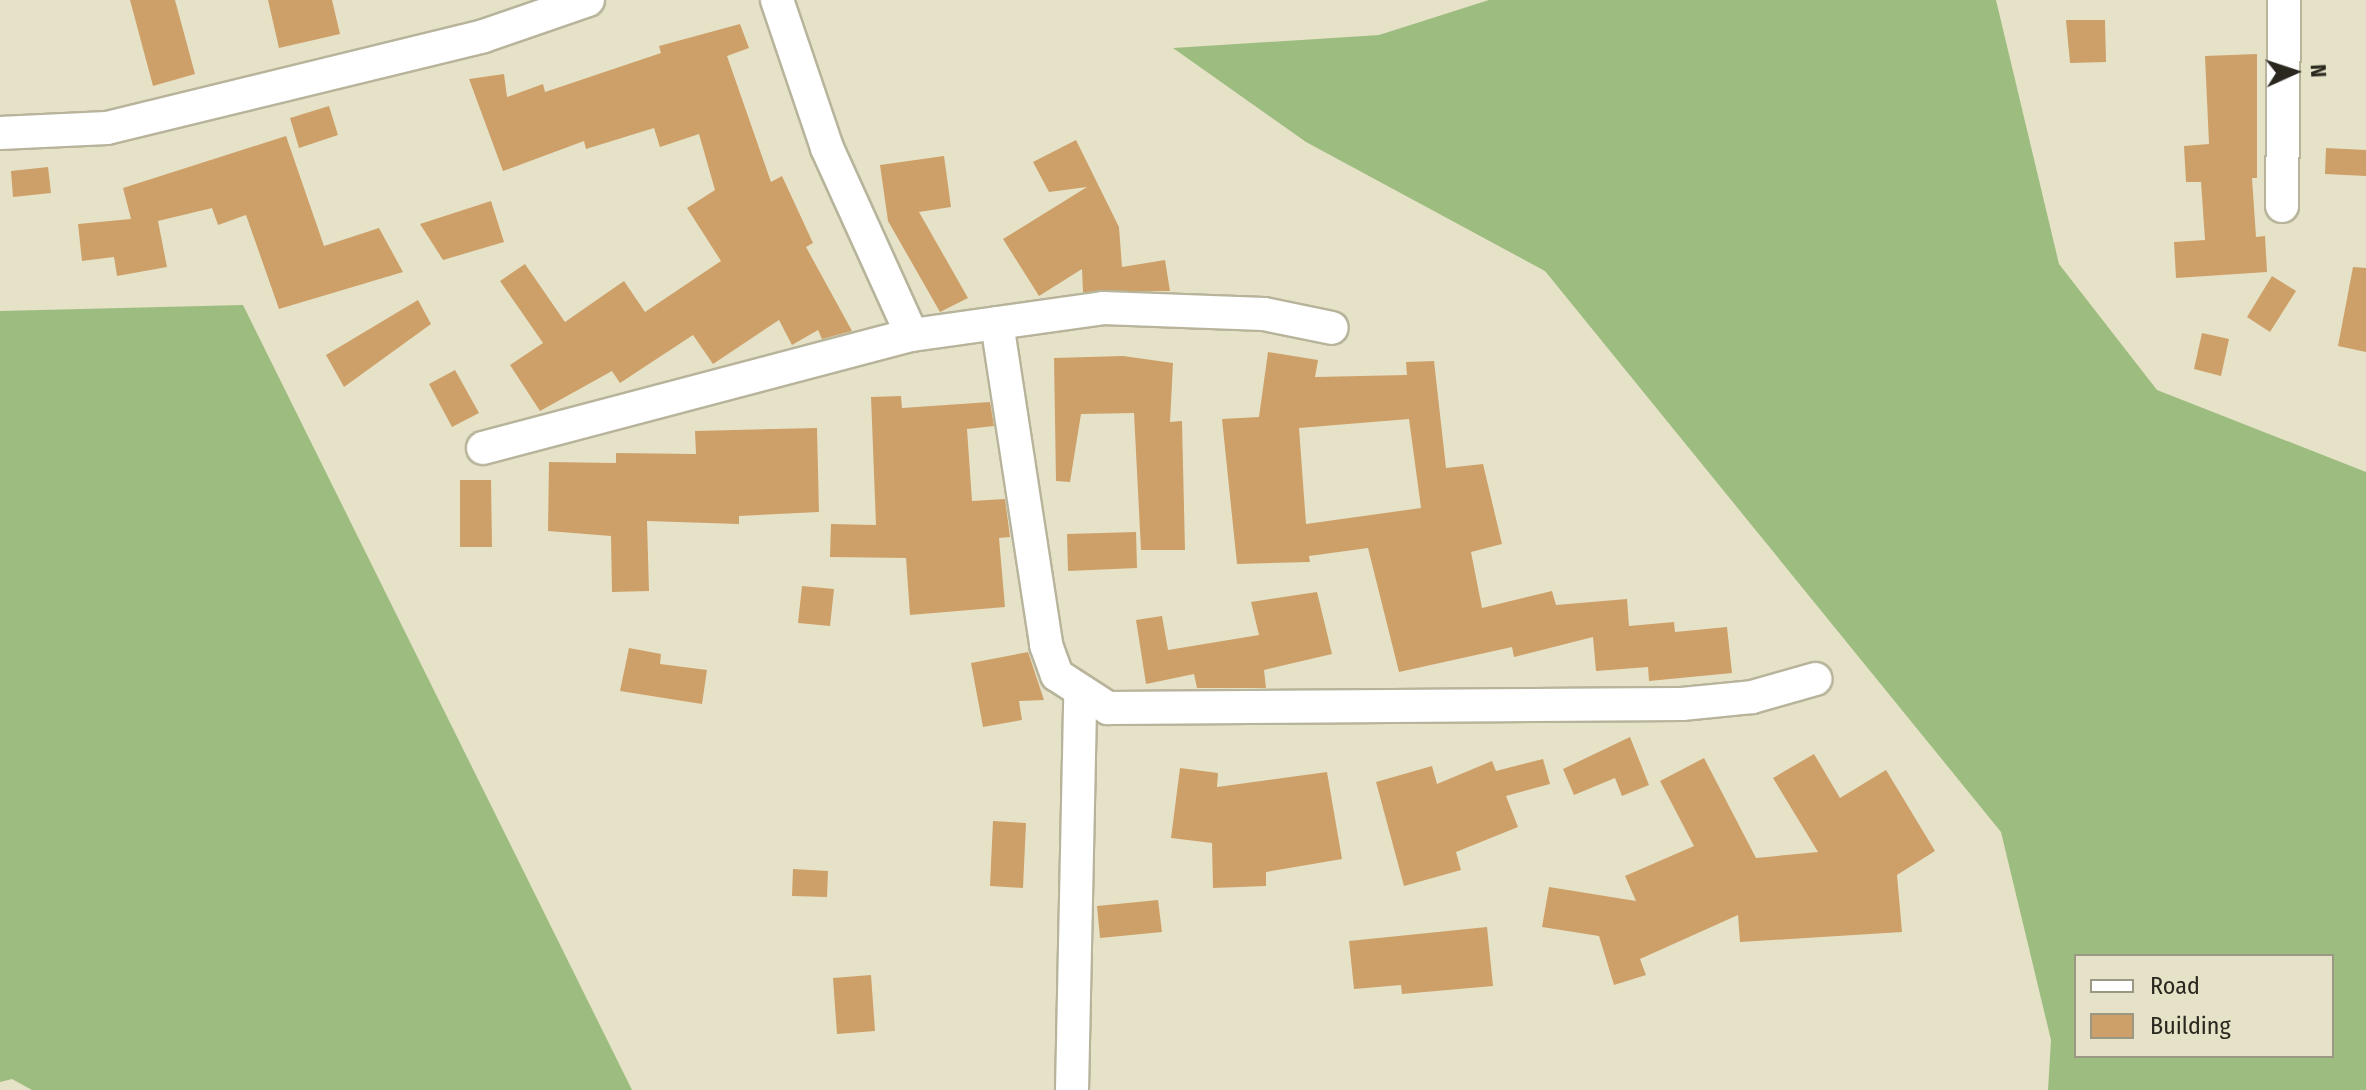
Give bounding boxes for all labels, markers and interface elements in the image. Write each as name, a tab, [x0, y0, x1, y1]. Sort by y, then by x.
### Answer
north arrow	[2254, 32, 2334, 112]
text: N	[2305, 63, 2332, 78]
legend	[2074, 954, 2334, 1058]
text: Road	[2150, 972, 2200, 1000]
text: Building	[2150, 1012, 2231, 1040]

